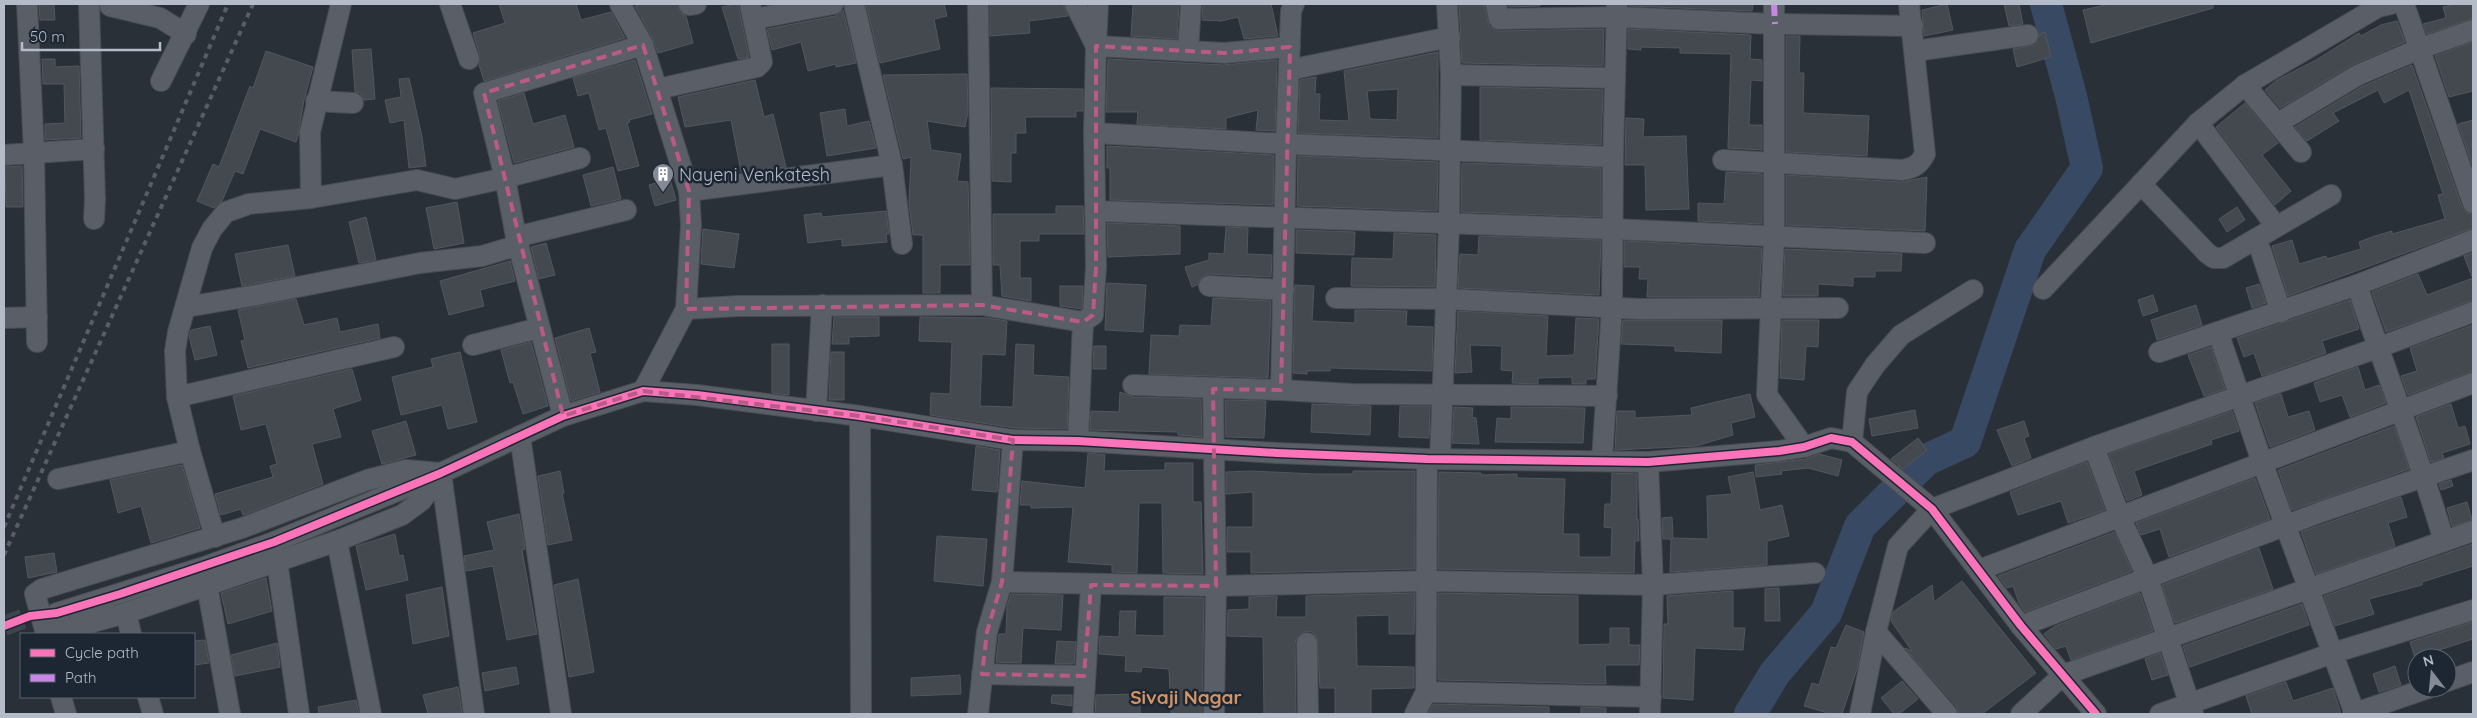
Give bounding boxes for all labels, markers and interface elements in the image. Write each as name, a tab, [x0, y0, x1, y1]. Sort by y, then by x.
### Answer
scale bar	[22, 20, 160, 52]
text: 50 m	[30, 27, 65, 46]
building icon: Nayeni Venkatesh	[651, 162, 675, 193]
place label: Nayeni Venkatesh	[679, 163, 830, 186]
legend	[20, 633, 195, 698]
text: Cycle path	[65, 643, 139, 662]
north arrow	[2407, 648, 2457, 698]
text: N	[2421, 650, 2436, 671]
text: Path	[65, 668, 97, 687]
district label: Sivaji Nagar	[1130, 685, 1242, 709]

